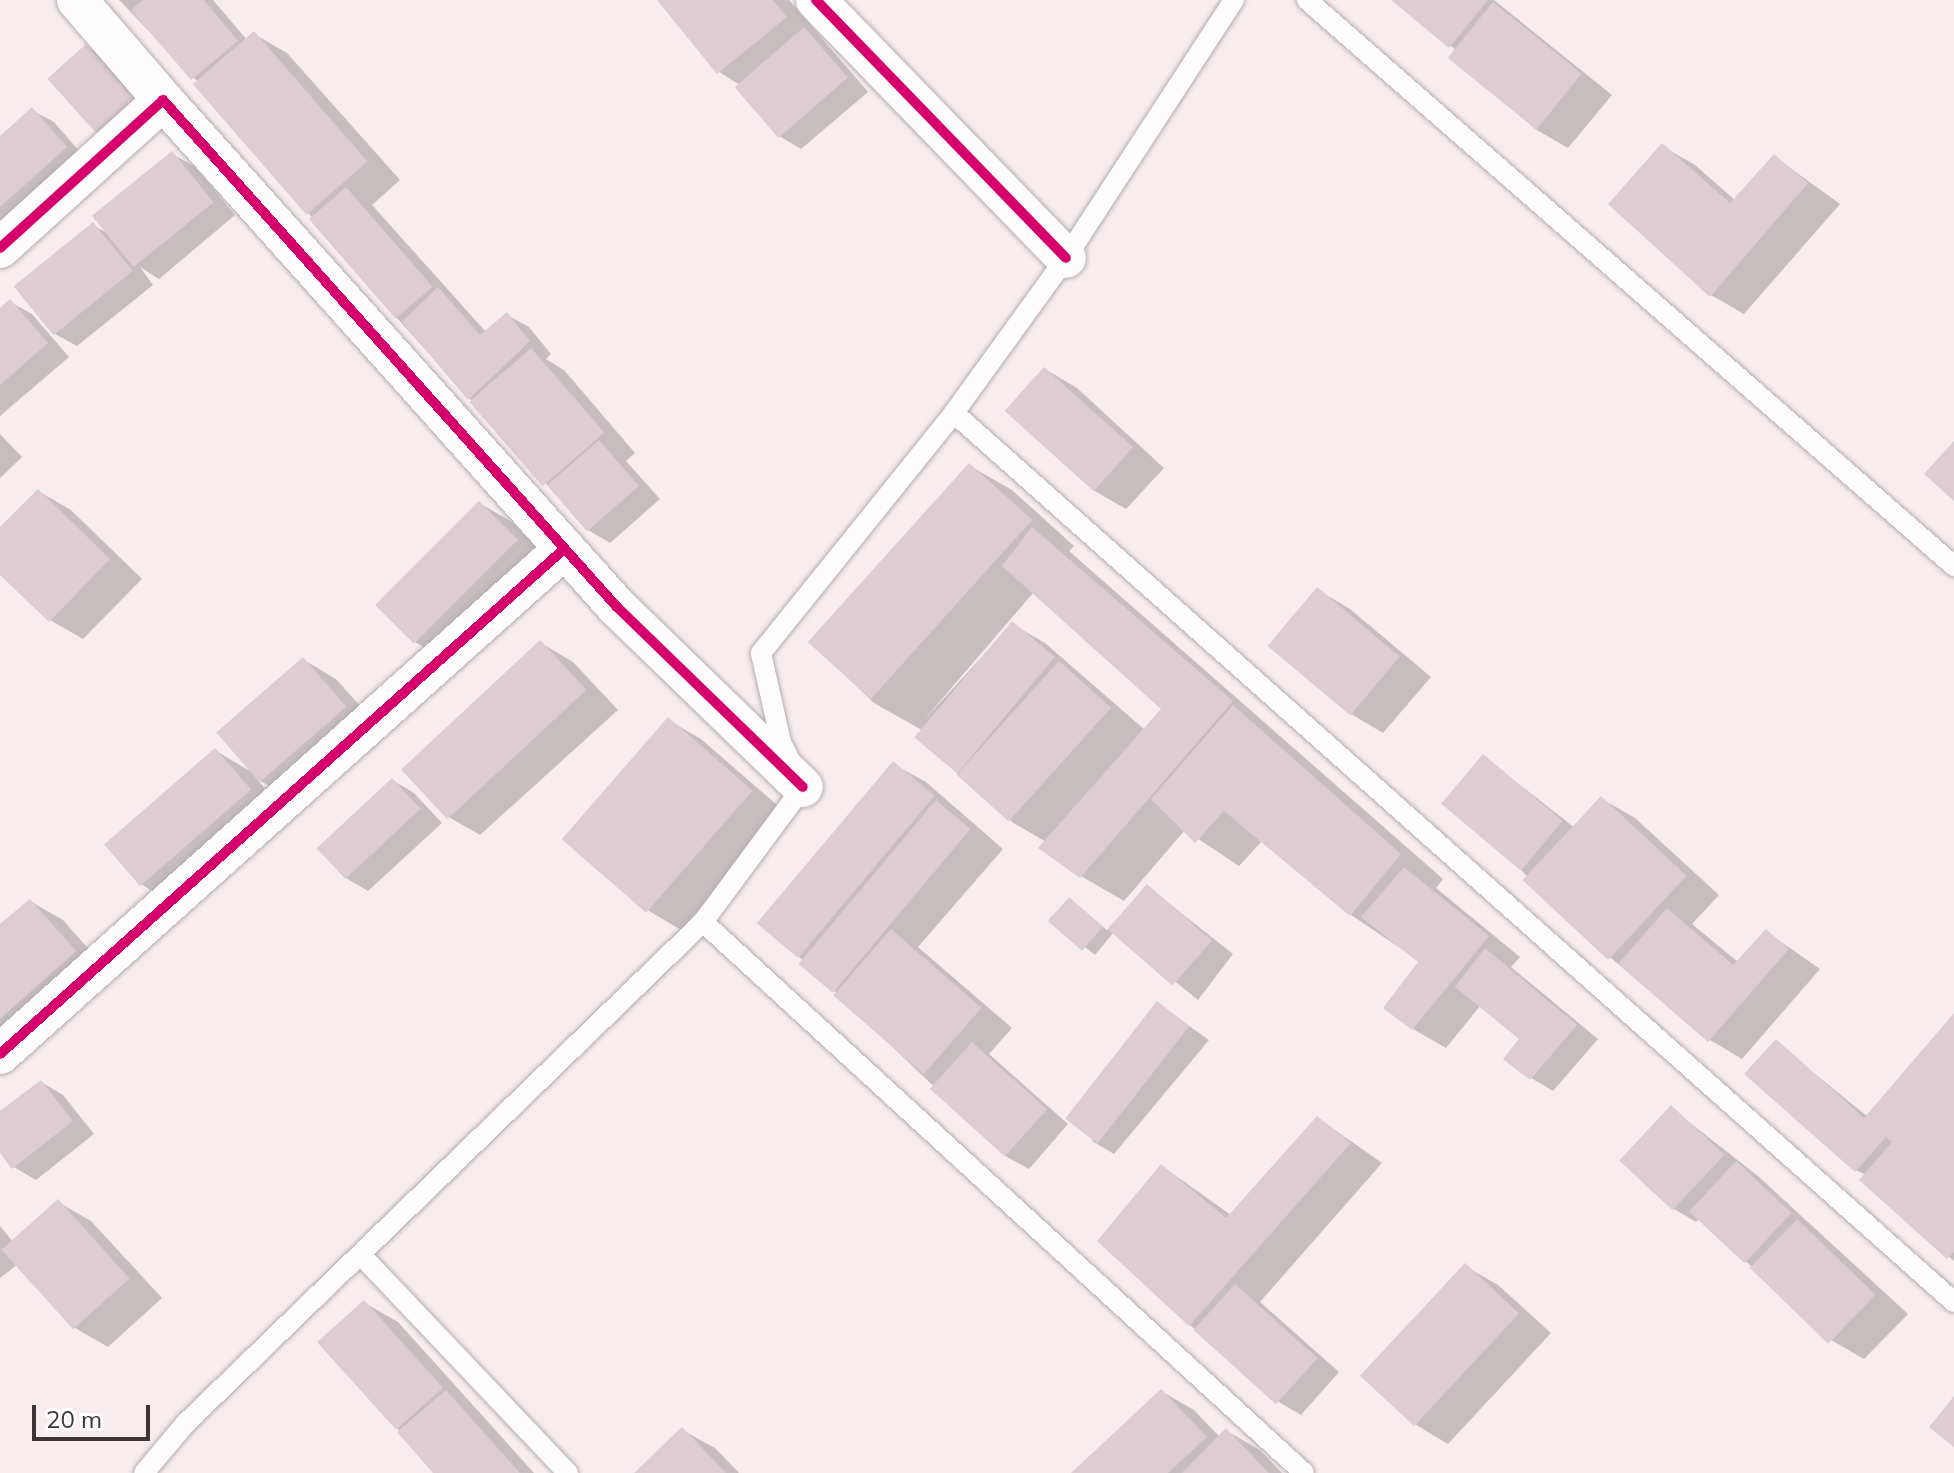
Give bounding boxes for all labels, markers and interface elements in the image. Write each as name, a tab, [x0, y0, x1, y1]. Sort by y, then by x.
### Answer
scale bar	[36, 1389, 154, 1439]
text: 20 m	[46, 1404, 102, 1434]

